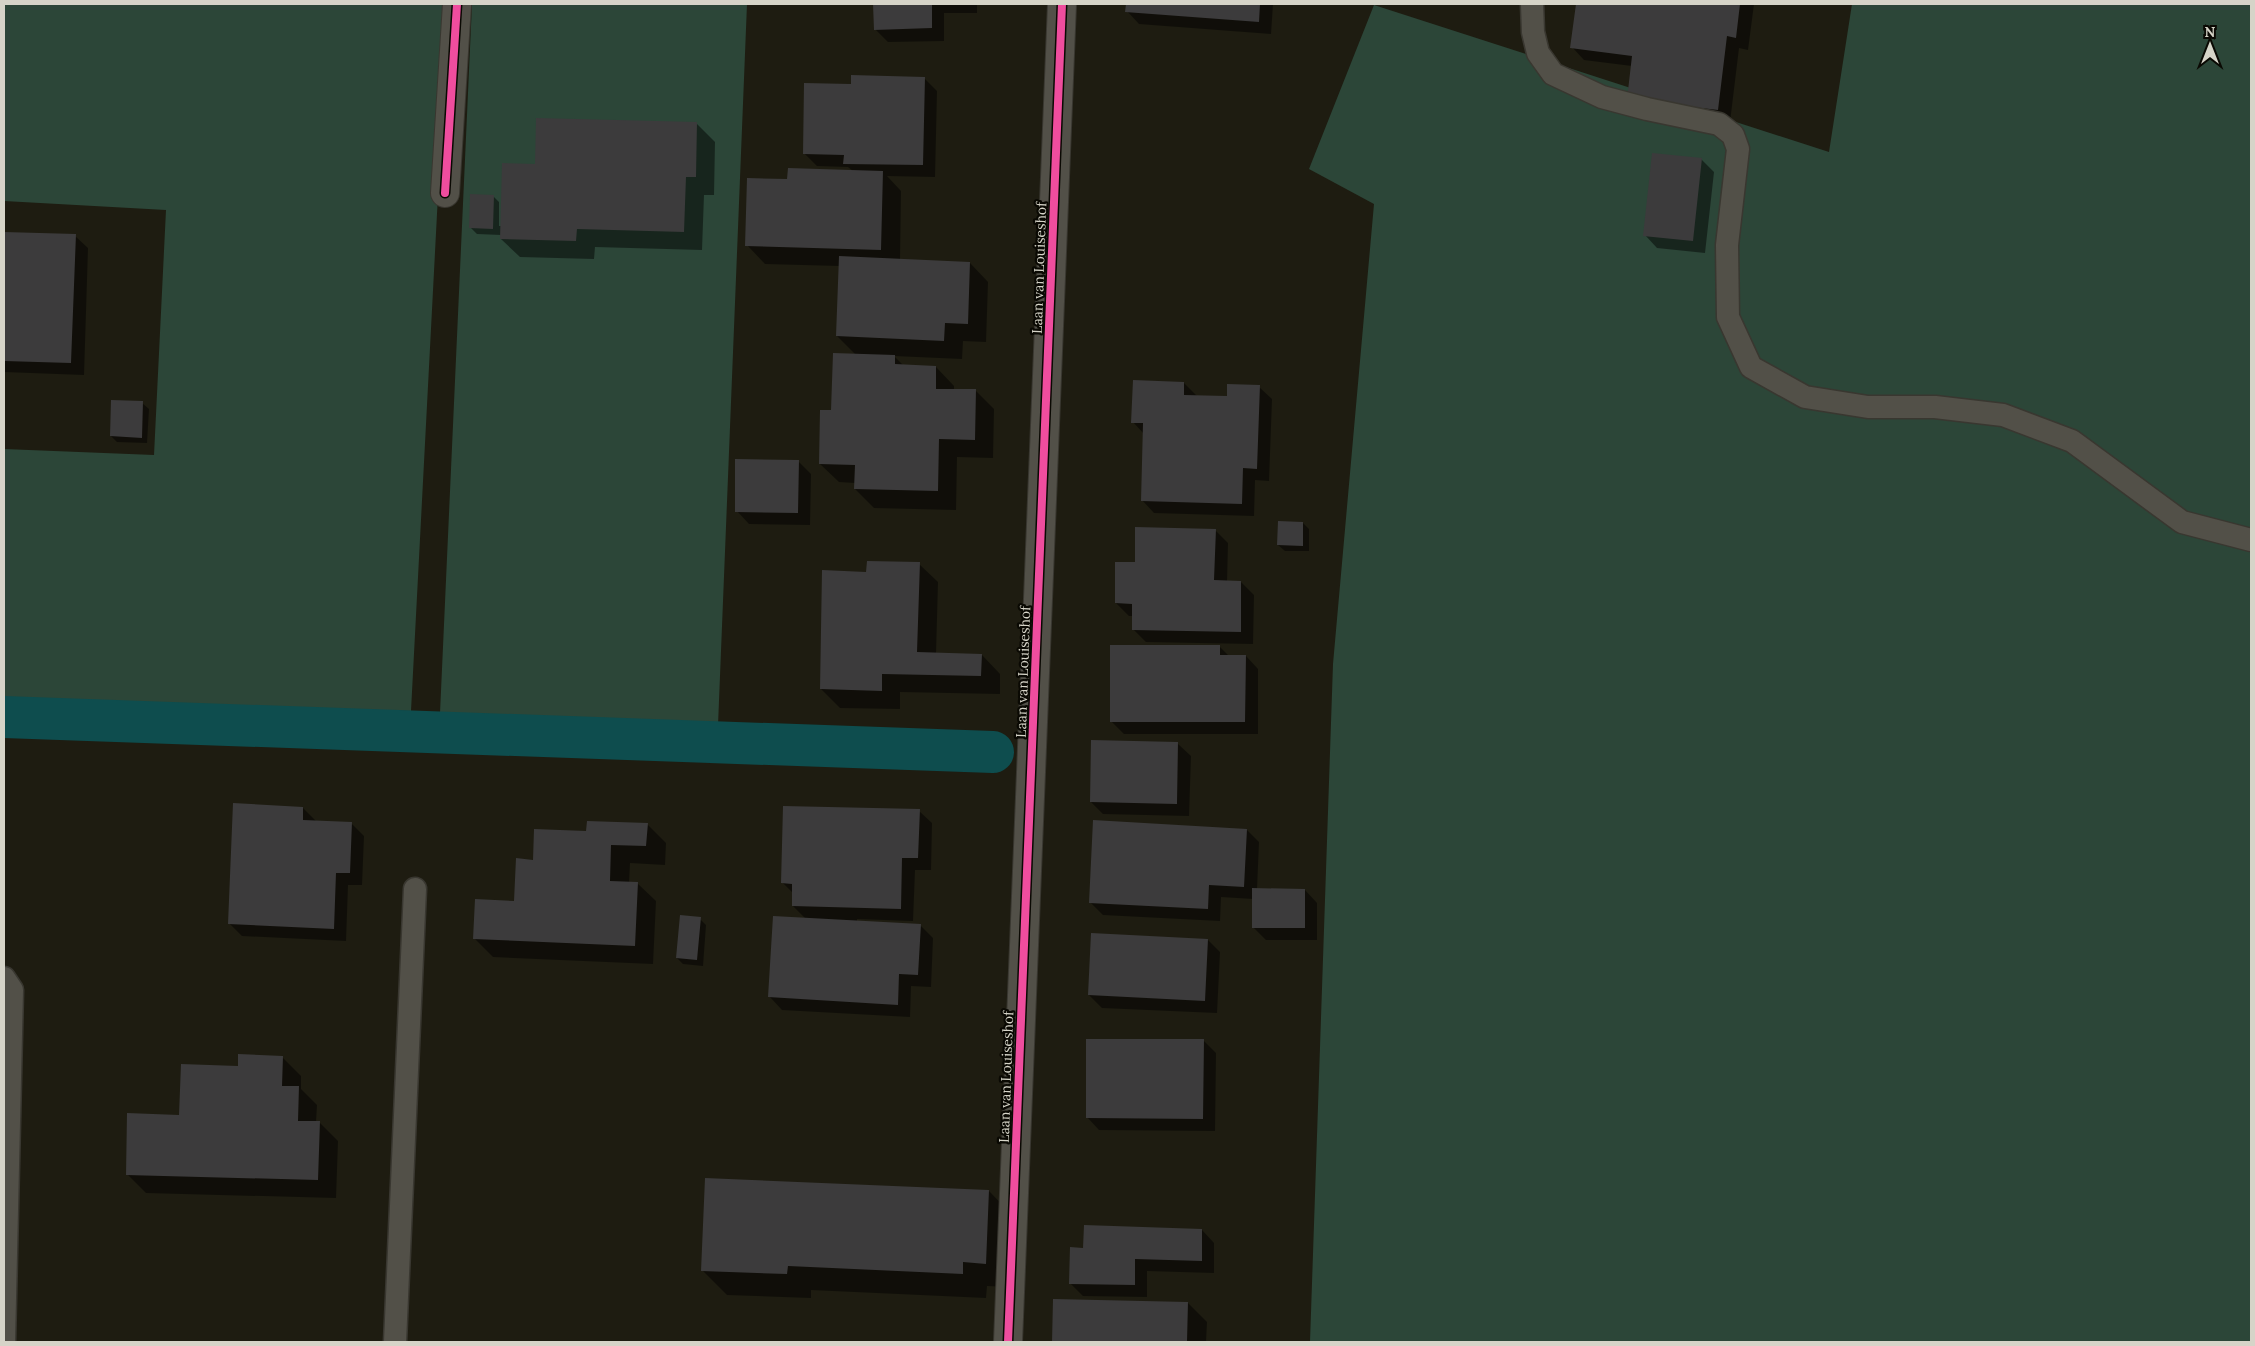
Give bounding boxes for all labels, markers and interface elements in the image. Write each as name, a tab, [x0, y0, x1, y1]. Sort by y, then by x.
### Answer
north arrow	[2185, 20, 2235, 70]
text: N	[2205, 23, 2216, 41]
street label: Laan van Louiseshof	[1028, 201, 1050, 334]
street label: Laan van Louiseshof	[1012, 605, 1034, 738]
street label: Laan van Louiseshof	[995, 1010, 1017, 1143]

